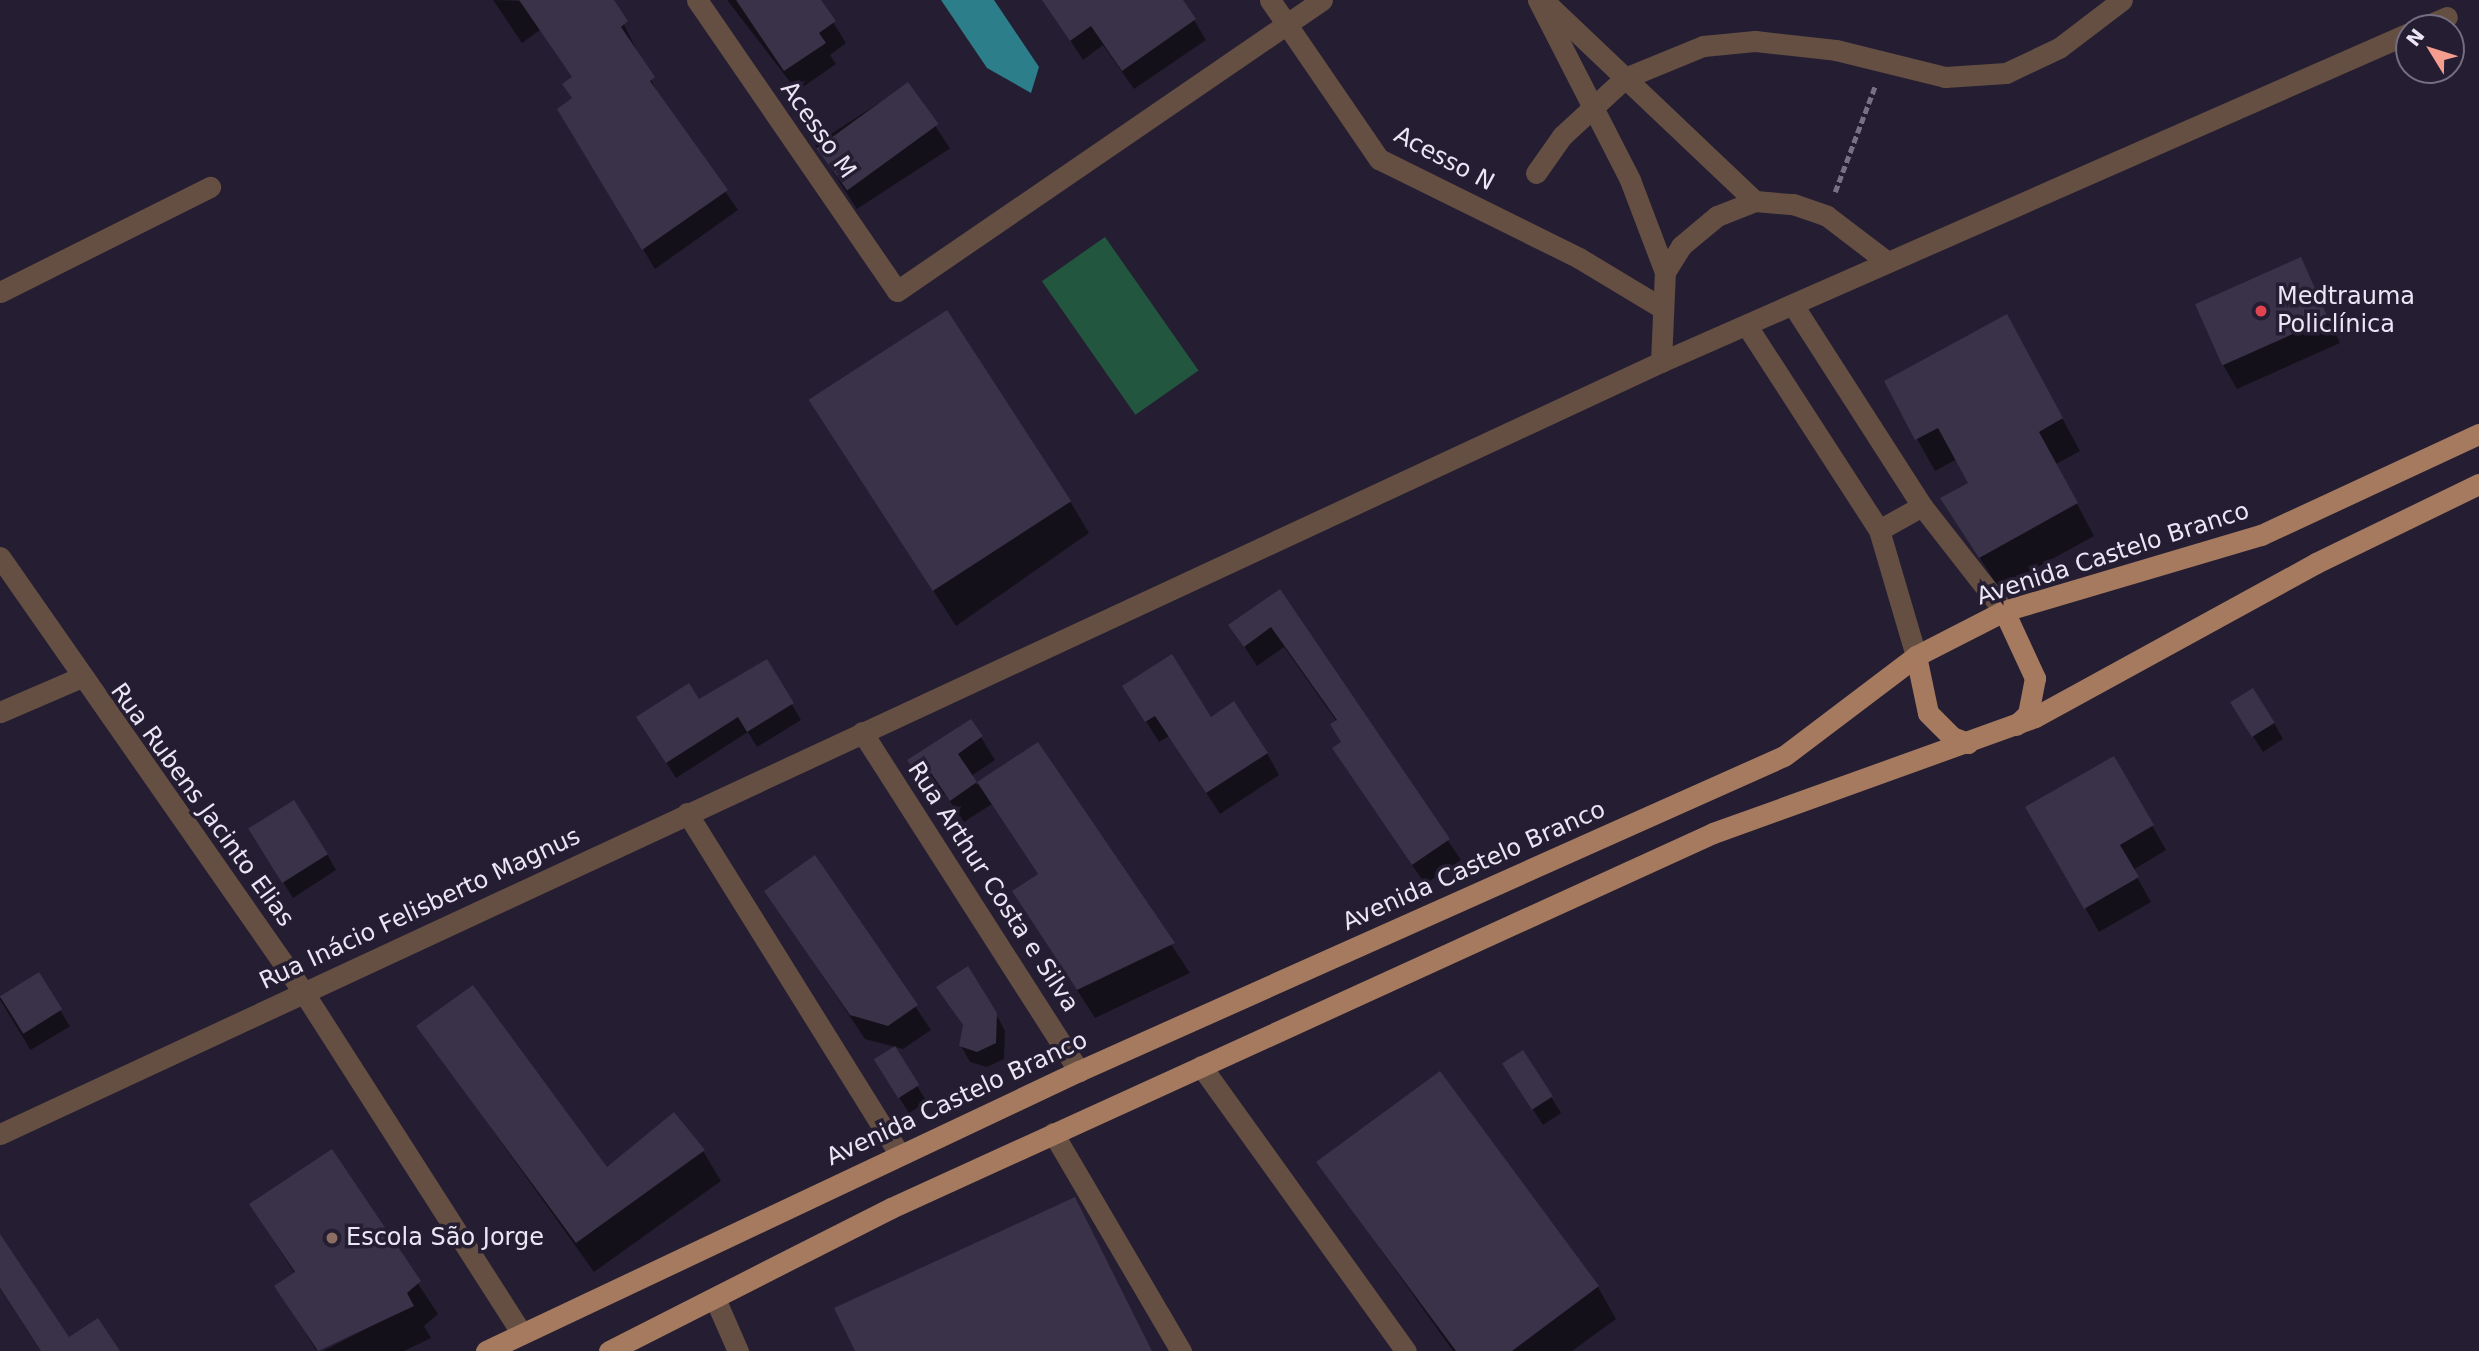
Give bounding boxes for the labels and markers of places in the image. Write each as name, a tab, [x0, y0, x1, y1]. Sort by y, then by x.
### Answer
place label: Medtrauma Policlínica	[2277, 283, 2415, 339]
marker: Medtrauma Policlínica	[2251, 301, 2271, 321]
place label: Escola São Jorge	[346, 1224, 544, 1252]
marker: Escola São Jorge	[324, 1230, 340, 1246]

